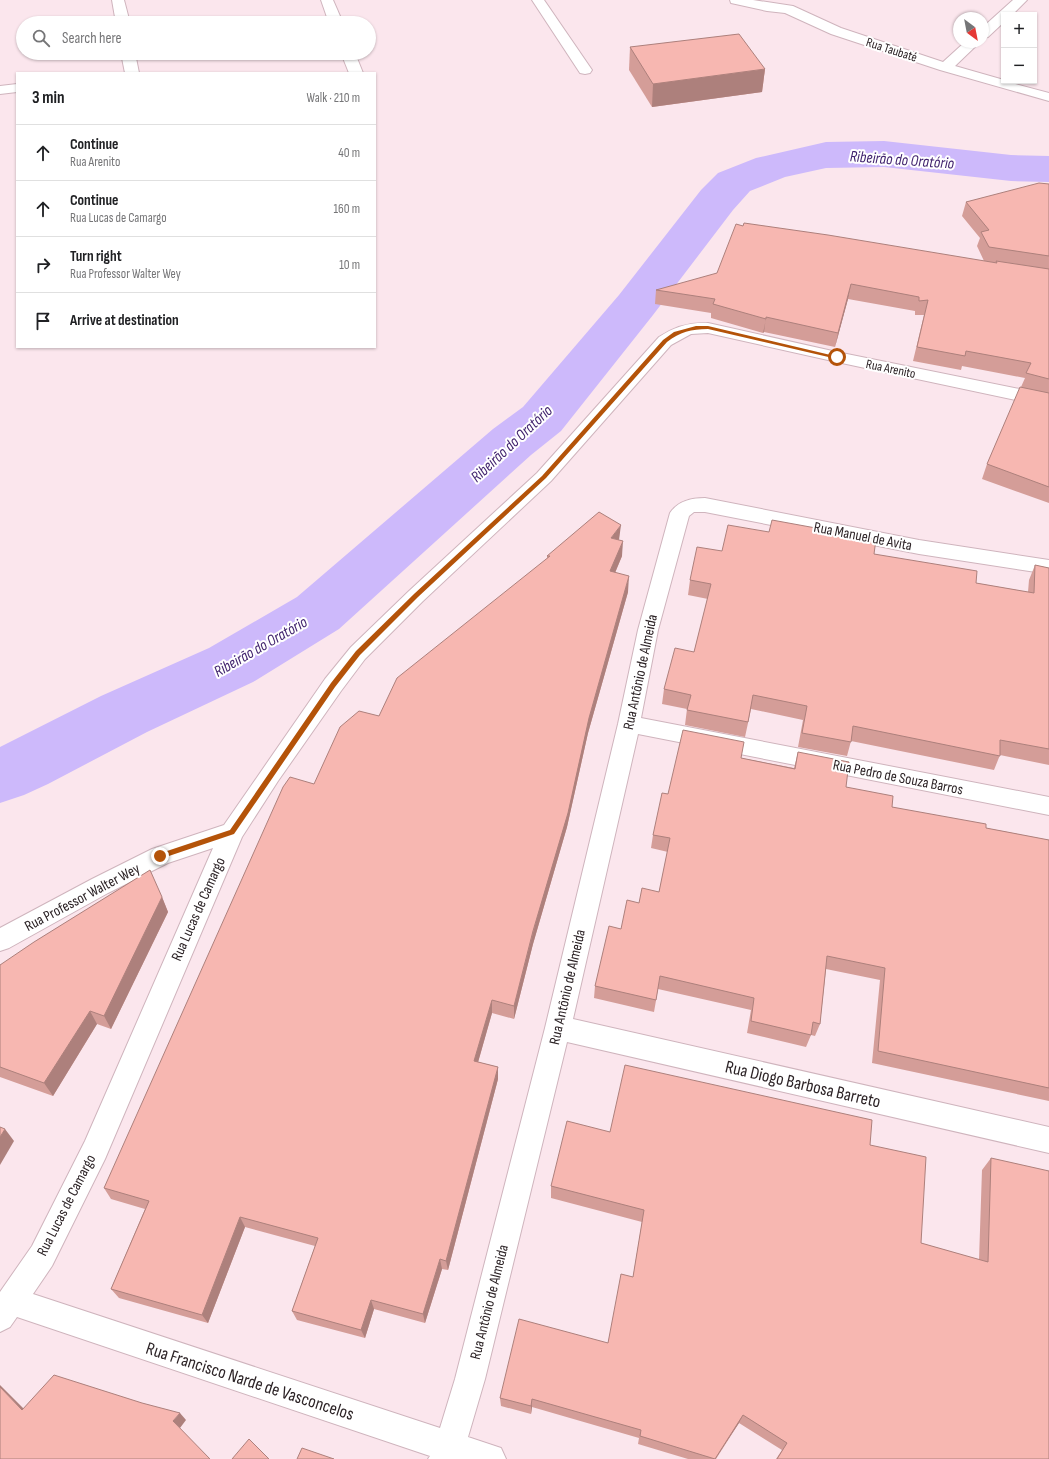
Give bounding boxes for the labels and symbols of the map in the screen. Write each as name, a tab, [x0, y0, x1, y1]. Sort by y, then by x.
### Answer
north arrow	[953, 12, 989, 48]
street label: Rua Taubaté	[864, 34, 919, 66]
water label: Ribeirão do Oratório	[849, 147, 955, 174]
route start	[828, 348, 846, 366]
street label: Rua Arenito	[865, 356, 917, 382]
water label: Ribeirão do Oratório	[467, 401, 557, 487]
street label: Rua Manuel de Avita	[812, 518, 914, 555]
street label: Rua Antônio de Almeida	[619, 612, 662, 732]
water label: Ribeirão do Oratório	[211, 613, 311, 682]
street label: Rua Pedro de Souza Barros	[831, 756, 965, 799]
route end	[151, 847, 169, 865]
street label: Rua Lucas de Camargo	[167, 854, 230, 964]
street label: Rua Professor Walter Wey	[21, 859, 143, 936]
street label: Rua Antônio de Almeida	[545, 927, 590, 1047]
street label: Rua Diogo Barbosa Barreto	[723, 1056, 883, 1113]
street label: Rua Lucas de Camargo	[33, 1151, 100, 1259]
street label: Rua Antônio de Almeida	[466, 1243, 513, 1361]
street label: Rua Francisco Narde de Vasconcelos	[143, 1338, 357, 1425]

